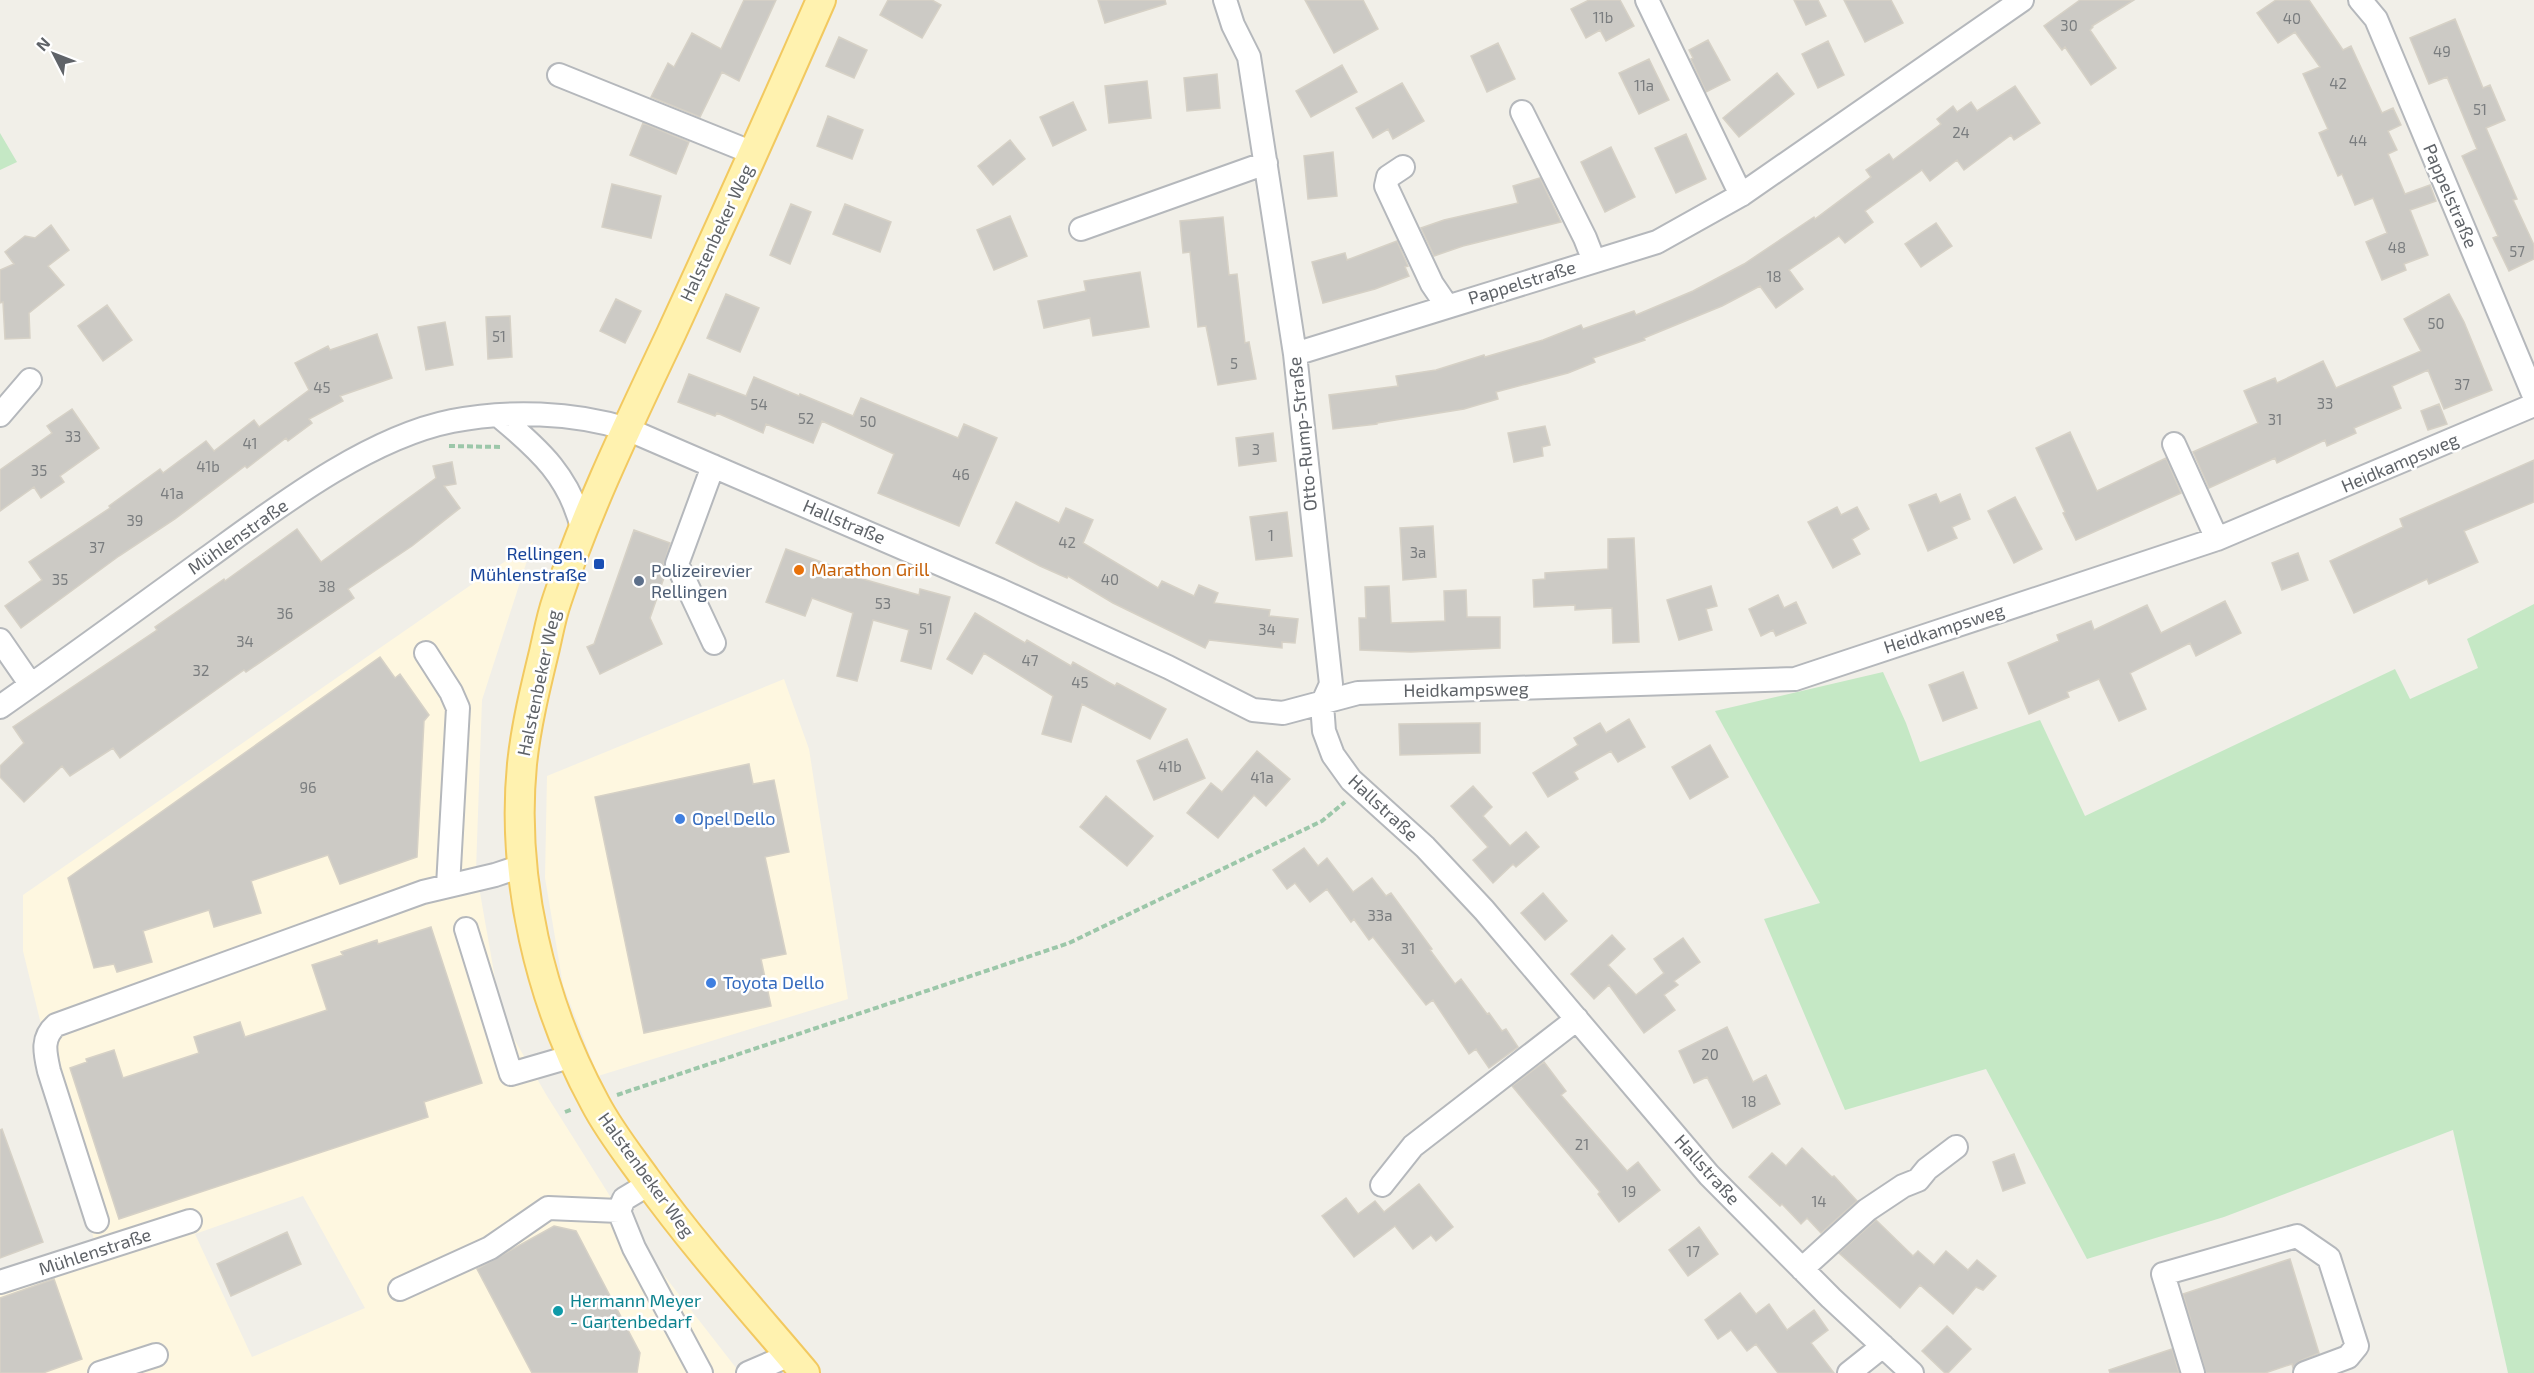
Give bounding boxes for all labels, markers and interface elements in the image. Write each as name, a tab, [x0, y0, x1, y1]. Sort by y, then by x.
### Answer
house number: 11b	[1593, 8, 1613, 26]
house number: 40	[2283, 9, 2301, 27]
house number: 30	[2060, 16, 2078, 34]
north arrow	[24, 24, 84, 84]
text: N	[32, 33, 53, 54]
house number: 49	[2433, 42, 2451, 60]
house number: 42	[2329, 74, 2347, 92]
house number: 11a	[1634, 76, 1654, 94]
house number: 51	[2473, 100, 2487, 118]
house number: 24	[1952, 123, 1970, 141]
house number: 44	[2349, 131, 2367, 149]
street label: Pappelstraße	[2419, 140, 2483, 251]
street label: Halstenbeker Weg	[675, 160, 758, 305]
house number: 48	[2388, 238, 2406, 256]
house number: 57	[2509, 242, 2525, 260]
street label: Pappelstraße	[1465, 255, 1578, 309]
house number: 18	[1766, 267, 1782, 285]
house number: 50	[2427, 314, 2445, 332]
house number: 51	[492, 327, 506, 345]
house number: 5	[1230, 354, 1238, 372]
street label: Otto-Rump-Straße	[1283, 356, 1321, 512]
house number: 37	[2454, 375, 2470, 393]
house number: 45	[313, 378, 331, 396]
house number: 33	[2317, 394, 2333, 412]
house number: 54	[750, 395, 768, 413]
house number: 52	[798, 409, 814, 427]
house number: 31	[2268, 410, 2282, 428]
house number: 50	[859, 412, 877, 430]
house number: 33	[65, 427, 81, 445]
street label: Heidkampsweg	[2338, 427, 2462, 497]
house number: 41	[242, 434, 258, 452]
house number: 3	[1252, 440, 1260, 458]
house number: 41b	[196, 457, 220, 475]
house number: 35	[31, 461, 47, 479]
house number: 46	[952, 465, 970, 483]
house number: 41a	[160, 484, 184, 502]
street label: Mühlenstraße	[183, 494, 292, 579]
street label: Hallstraße	[800, 494, 889, 548]
house number: 39	[127, 511, 143, 529]
house number: 1	[1268, 526, 1274, 544]
house number: 42	[1058, 533, 1076, 551]
house number: 37	[89, 538, 105, 556]
place label: Rellingen, Mühlenstraße	[470, 542, 587, 585]
house number: 3a	[1410, 543, 1426, 561]
marker: Rellingen, Mühlenstraße	[592, 557, 606, 571]
place label: Marathon Grill	[811, 558, 930, 580]
place label: Polizeirevier Rellingen	[651, 559, 752, 602]
marker: Marathon Grill	[792, 563, 806, 577]
house number: 35	[52, 570, 68, 588]
house number: 40	[1101, 570, 1119, 588]
marker: Polizeirevier Rellingen	[632, 574, 646, 588]
house number: 38	[318, 577, 336, 595]
house number: 53	[875, 594, 891, 612]
street label: Heidkampsweg	[1881, 598, 2007, 658]
house number: 36	[277, 604, 293, 622]
street label: Halstenbeker Weg	[512, 608, 564, 758]
house number: 51	[919, 619, 933, 637]
house number: 34	[1258, 620, 1276, 638]
house number: 34	[236, 632, 254, 650]
house number: 47	[1022, 651, 1039, 669]
house number: 32	[193, 661, 209, 679]
house number: 45	[1071, 673, 1089, 691]
street label: Heidkampsweg	[1403, 677, 1529, 701]
house number: 41b	[1158, 757, 1182, 775]
house number: 41a	[1250, 768, 1274, 786]
street label: Hallstraße	[1344, 769, 1423, 845]
house number: 96	[299, 778, 317, 796]
place label: Opel Dello	[692, 807, 776, 829]
marker: Opel Dello	[673, 812, 687, 826]
house number: 33a	[1368, 906, 1392, 924]
house number: 31	[1401, 939, 1415, 957]
place label: Toyota Dello	[723, 971, 824, 993]
marker: Toyota Dello	[704, 976, 718, 990]
house number: 20	[1701, 1045, 1719, 1063]
house number: 18	[1741, 1092, 1757, 1110]
street label: Halstenbeker Weg	[594, 1108, 699, 1241]
street label: Hallstraße	[1670, 1129, 1745, 1209]
house number: 21	[1575, 1135, 1589, 1153]
house number: 19	[1622, 1182, 1636, 1200]
house number: 14	[1811, 1192, 1827, 1210]
street label: Mühlenstraße	[36, 1223, 154, 1280]
house number: 17	[1686, 1242, 1700, 1260]
place label: Hermann Meyer - Gartenbedarf	[570, 1289, 701, 1332]
marker: Hermann Meyer - Gartenbedarf	[551, 1304, 565, 1318]

